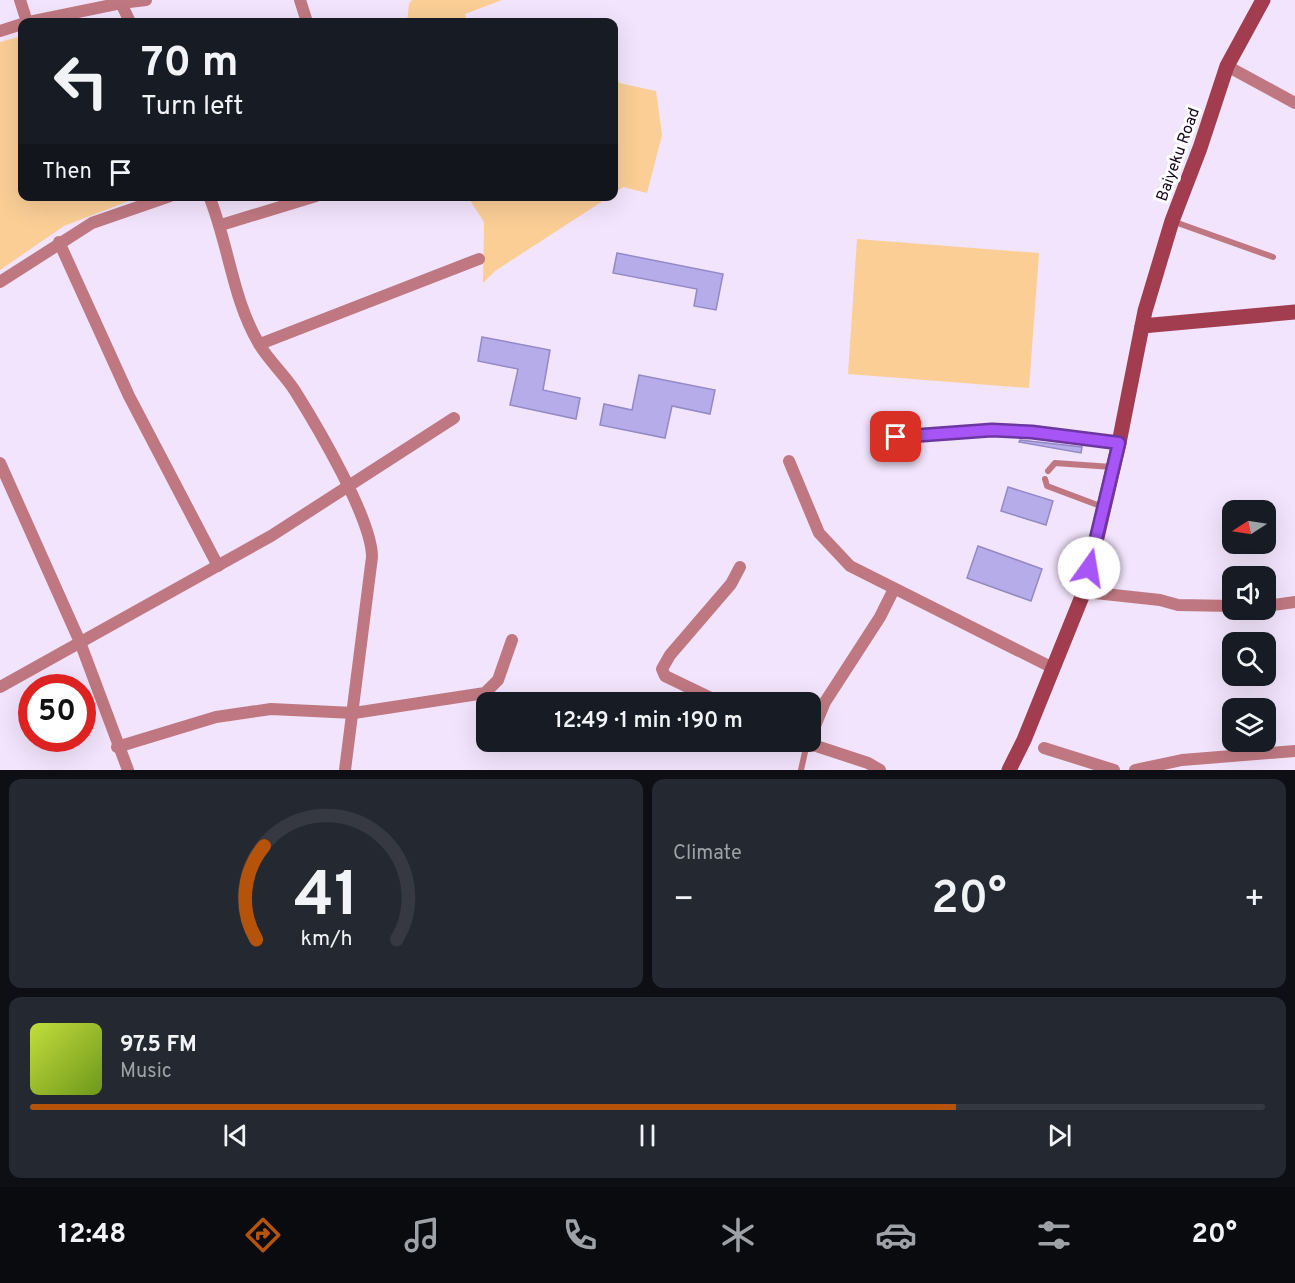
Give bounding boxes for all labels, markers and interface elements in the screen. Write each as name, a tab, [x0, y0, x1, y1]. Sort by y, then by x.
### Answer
text: 70 m	[141, 38, 239, 91]
icon: left	[42, 42, 120, 120]
text: Turn left	[141, 90, 243, 124]
street label: Baiyeku Road	[1153, 105, 1205, 204]
icon: arrive	[104, 156, 137, 189]
text: Then	[42, 159, 92, 186]
pin	[870, 411, 921, 462]
icon: arrive	[879, 420, 912, 453]
north arrow	[1222, 500, 1276, 554]
map controls	[1222, 500, 1276, 752]
position arrow	[1057, 536, 1121, 600]
button: sound	[1222, 566, 1276, 620]
button: search	[1222, 632, 1276, 686]
speed limit sign: 50	[18, 674, 96, 752]
button: layers	[1222, 698, 1276, 752]
text: 12:49 · 1 min · 190 m	[554, 708, 743, 735]
text: Climate	[673, 841, 742, 867]
text: 41	[293, 859, 359, 938]
text: 20°	[931, 872, 1007, 929]
text: −	[673, 880, 694, 922]
text: +	[1244, 880, 1265, 922]
text: km/h	[300, 927, 352, 954]
text: 97.5 FM	[120, 1032, 197, 1059]
text: Music	[120, 1059, 172, 1085]
icon: previous	[219, 1119, 252, 1152]
icon: pause	[631, 1119, 664, 1152]
icon: next	[1043, 1119, 1076, 1152]
icon: directions	[242, 1214, 284, 1256]
icon: music	[401, 1214, 443, 1256]
icon: phone	[559, 1214, 601, 1256]
icon: climate	[717, 1214, 759, 1256]
icon: car	[875, 1214, 917, 1256]
icon: filters	[1033, 1214, 1075, 1256]
text: 12:48	[58, 1218, 126, 1252]
text: 20°	[1191, 1218, 1237, 1252]

